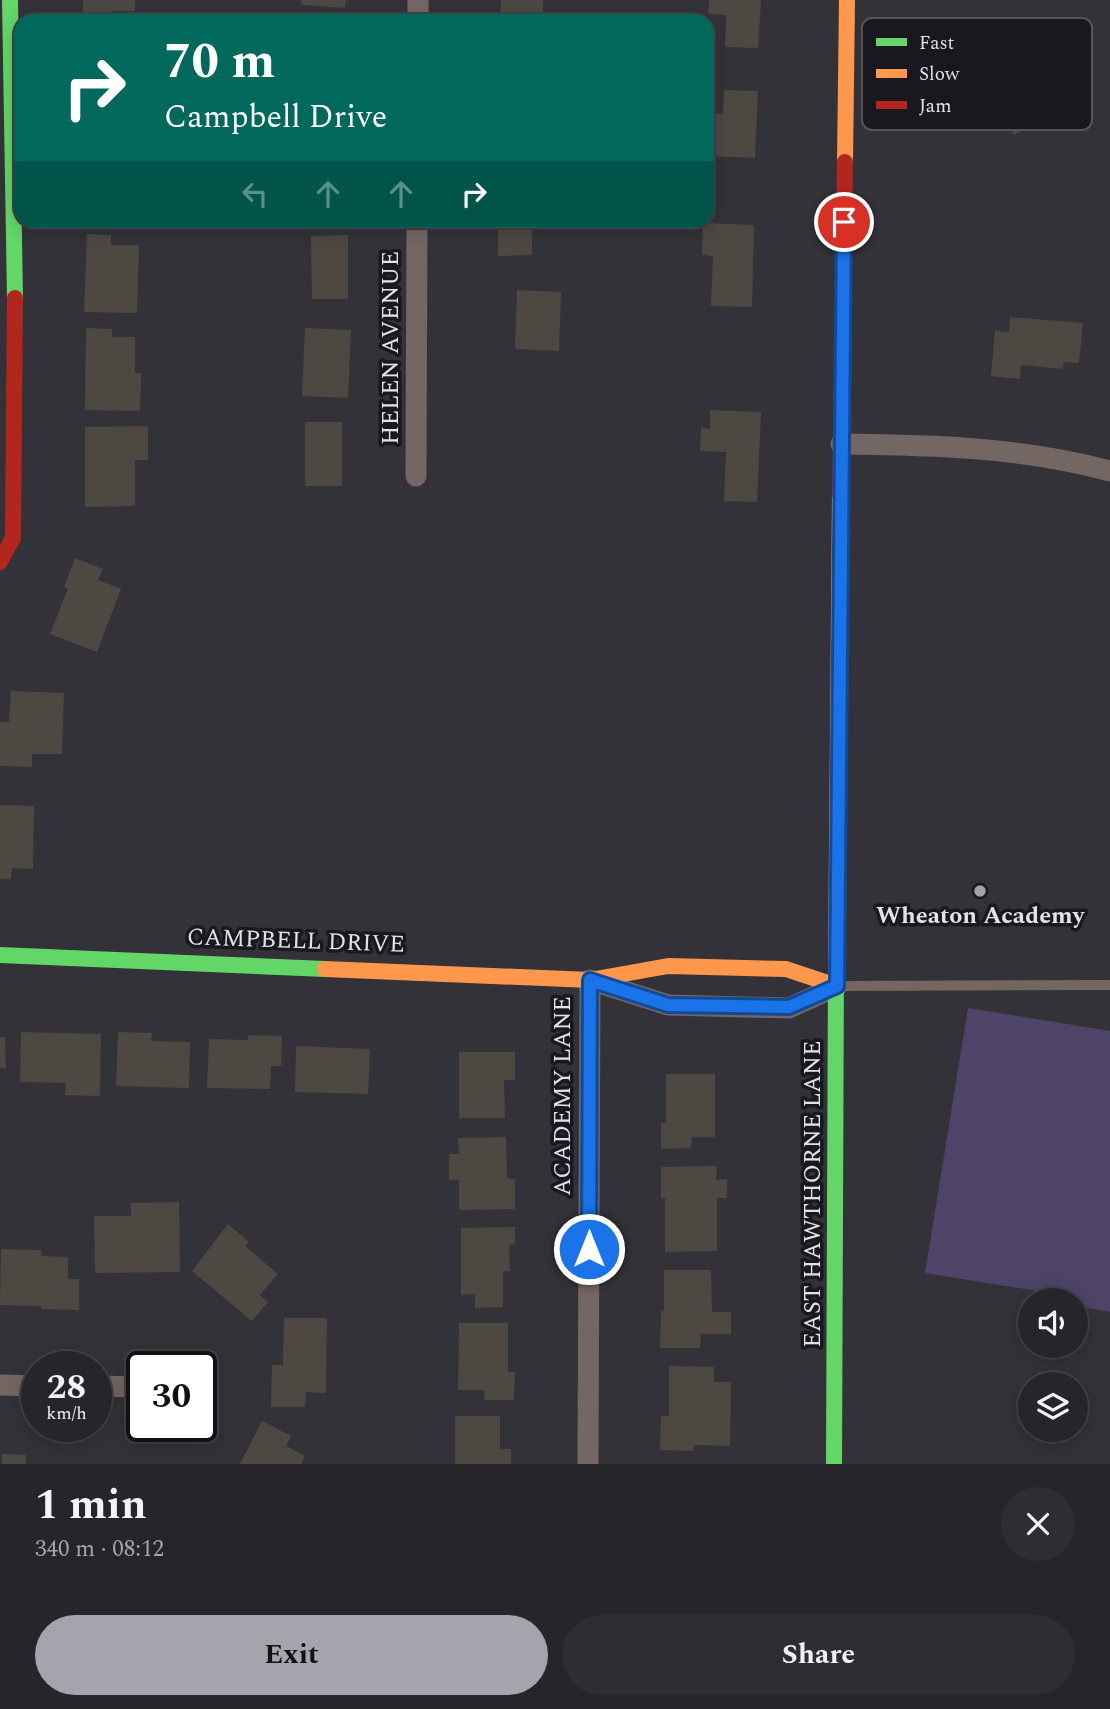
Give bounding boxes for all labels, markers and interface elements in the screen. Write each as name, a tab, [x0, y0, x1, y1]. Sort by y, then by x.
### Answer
legend	[862, 18, 1092, 130]
text: 70 m	[164, 25, 275, 100]
text: Fast	[919, 29, 955, 58]
icon: right	[49, 42, 140, 133]
text: Slow	[919, 60, 960, 89]
text: Jam	[919, 92, 951, 121]
text: Campbell Drive	[164, 93, 387, 142]
icon: left	[236, 175, 274, 213]
icon: ahead	[309, 175, 347, 213]
icon: ahead	[382, 175, 420, 213]
icon: right	[455, 175, 493, 213]
pin	[814, 192, 874, 252]
icon: arrive	[825, 203, 863, 241]
street label: HELEN AVENUE	[373, 251, 409, 445]
marker: Wheaton Academy	[972, 883, 988, 899]
place label: Wheaton Academy	[876, 898, 1086, 934]
street label: CAMPBELL DRIVE	[186, 919, 406, 963]
street label: ACADEMY LANE	[545, 996, 581, 1196]
street label: EAST HAWTHORNE LANE	[795, 1040, 831, 1348]
position arrow	[552, 1212, 626, 1286]
map controls	[1018, 1288, 1088, 1442]
button: sound	[1018, 1288, 1088, 1358]
speed limit sign: 30	[126, 1351, 217, 1442]
text: 28	[47, 1361, 86, 1414]
button: layers	[1018, 1372, 1088, 1442]
text: km/h	[46, 1400, 87, 1427]
text: 1 min	[35, 1474, 147, 1537]
button: close	[1001, 1487, 1075, 1561]
text: 340 m · 08:12	[35, 1532, 164, 1567]
button: Exit	[35, 1615, 548, 1695]
button: Share	[562, 1615, 1075, 1695]

